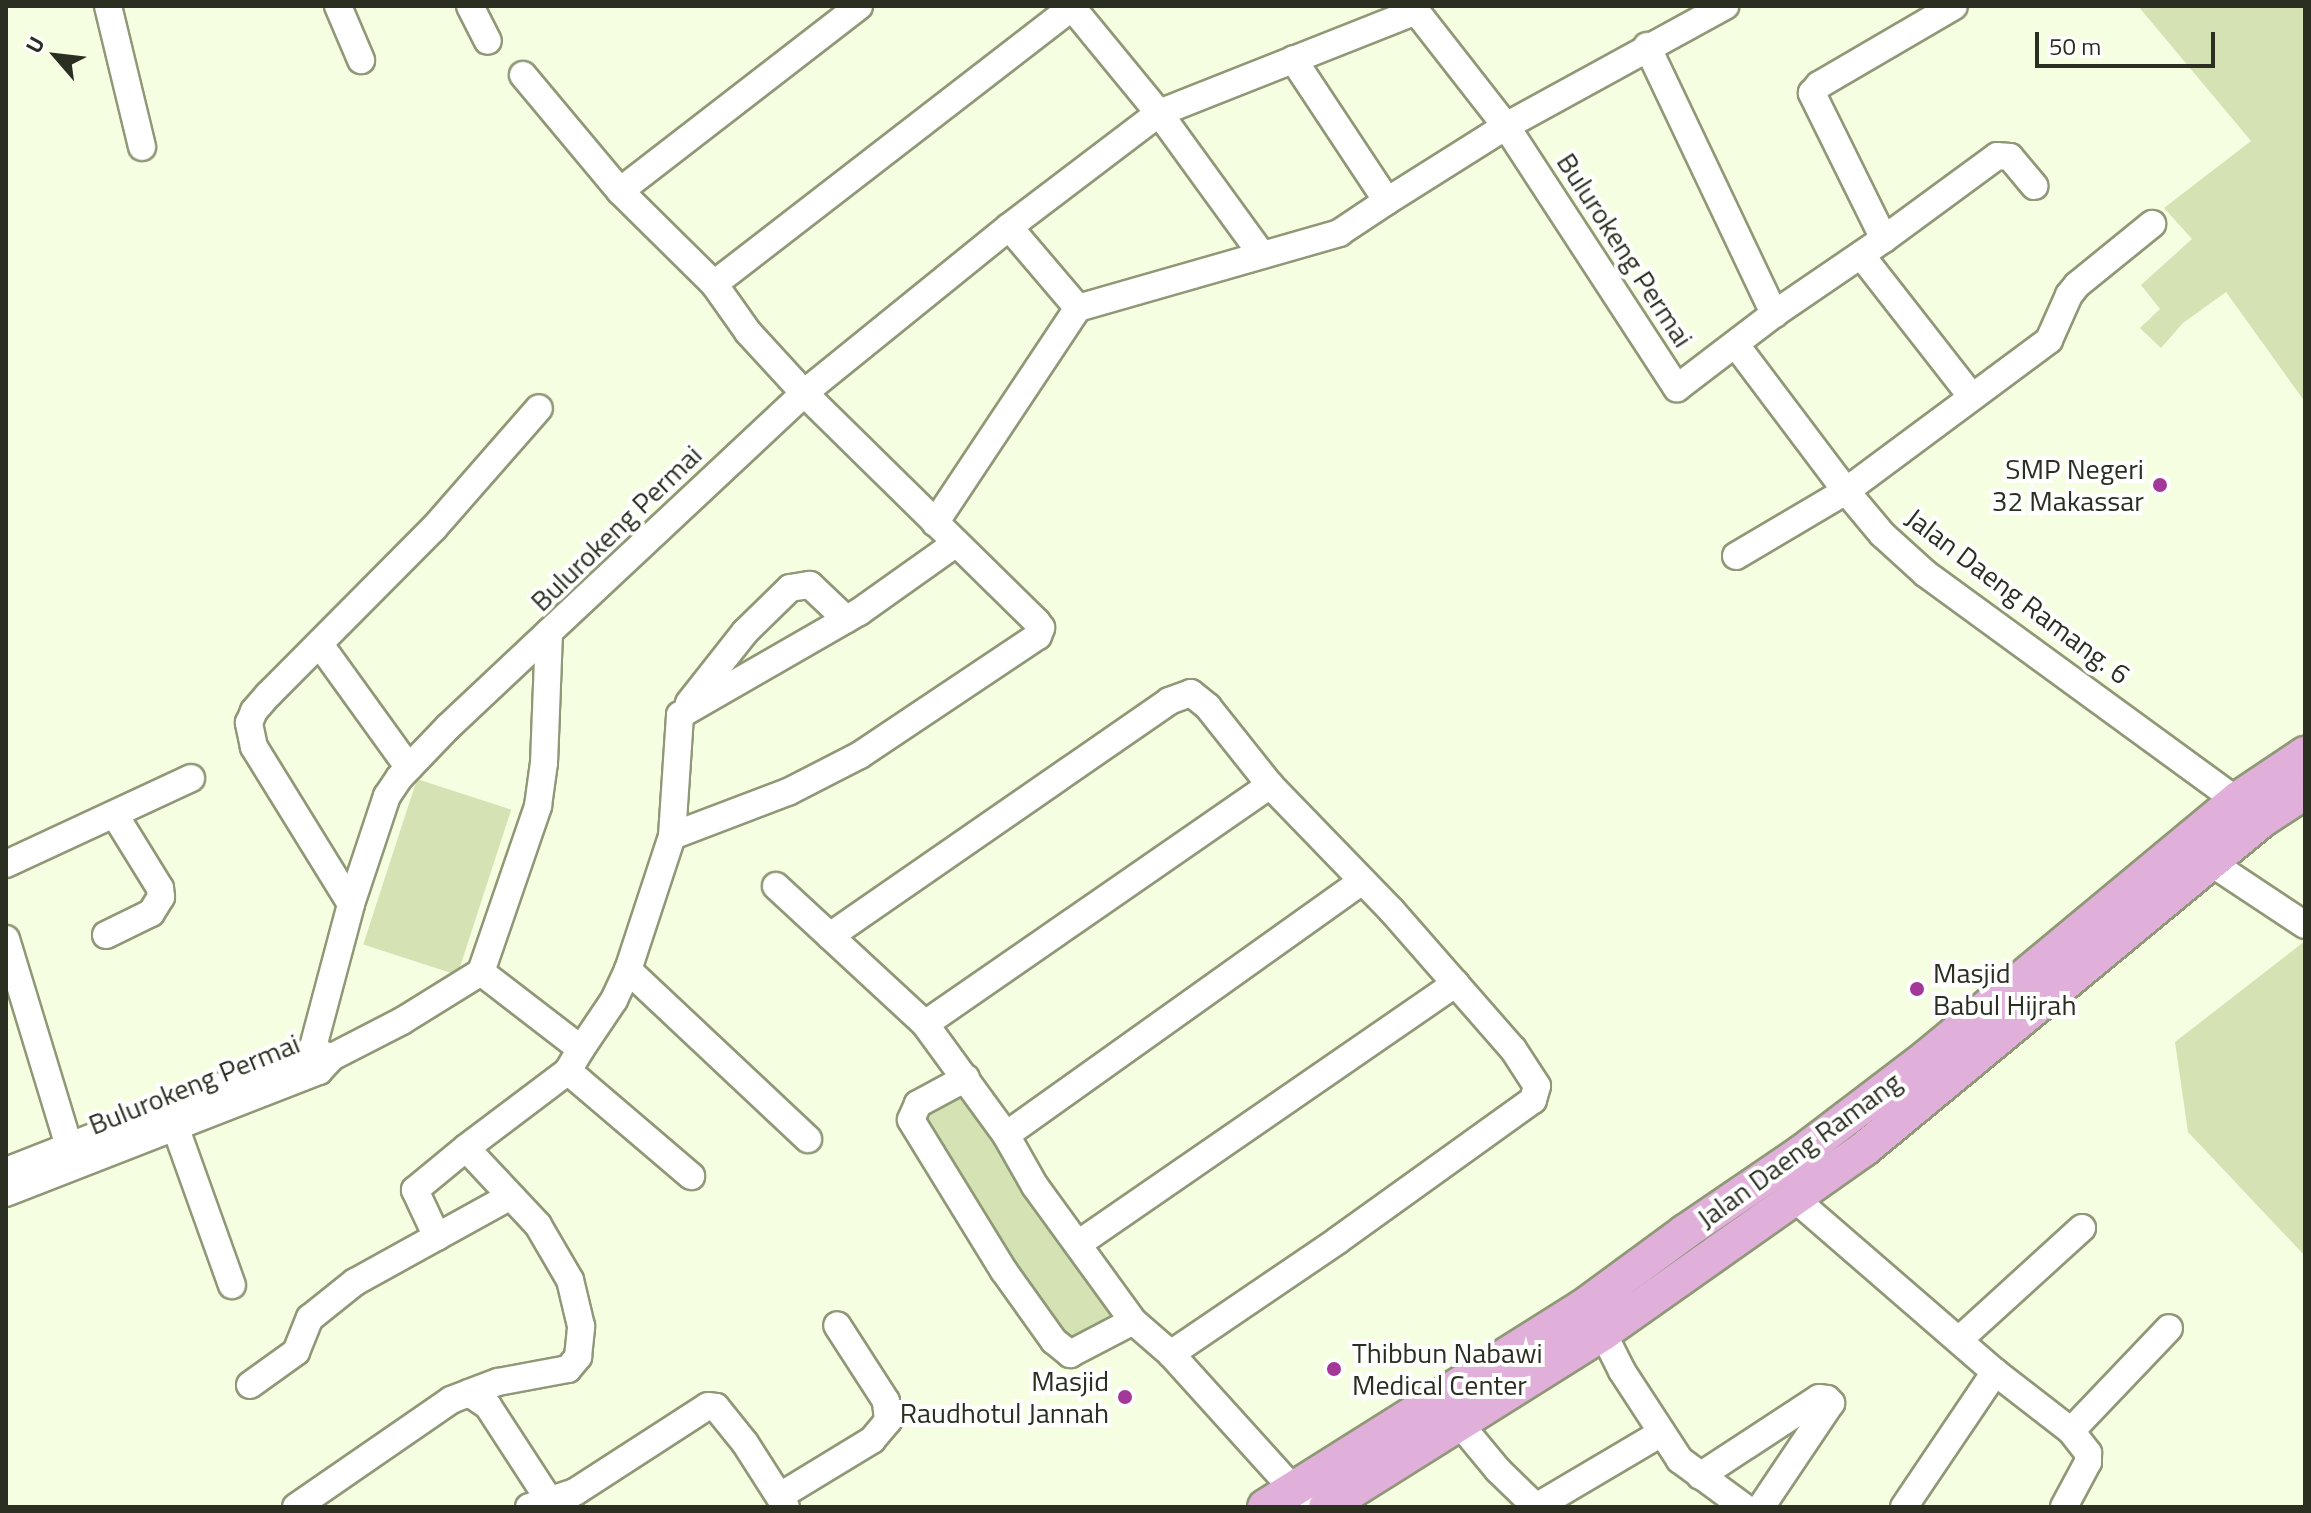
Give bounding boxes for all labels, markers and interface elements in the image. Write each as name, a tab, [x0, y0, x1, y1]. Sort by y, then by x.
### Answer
north arrow	[16, 16, 96, 96]
scale bar	[2039, 16, 2219, 66]
text: 50 m	[2049, 28, 2101, 64]
text: U	[16, 30, 53, 59]
street label: Bulurokeng Permai	[1550, 147, 1700, 353]
street label: Bulurokeng Permai	[524, 438, 708, 618]
place label: SMP Negeri 32 Makassar	[1992, 452, 2144, 518]
marker: SMP Negeri 32 Makassar	[2151, 476, 2169, 494]
street label: Jalan Daeng Ramang. 6	[1899, 501, 2137, 691]
place label: Masjid Babul Hijrah	[1933, 956, 2076, 1022]
marker: Masjid Babul Hijrah	[1908, 980, 1926, 998]
street label: Bulurokeng Permai	[84, 1026, 304, 1142]
street label: Jalan Daeng Ramang	[1691, 1065, 1907, 1235]
place label: Thibbun Nabawi Medical Center	[1352, 1336, 1543, 1402]
marker: Thibbun Nabawi Medical Center	[1323, 1358, 1345, 1380]
place label: Masjid Raudhotul Jannah	[900, 1364, 1109, 1430]
marker: Masjid Raudhotul Jannah	[1116, 1388, 1134, 1406]

